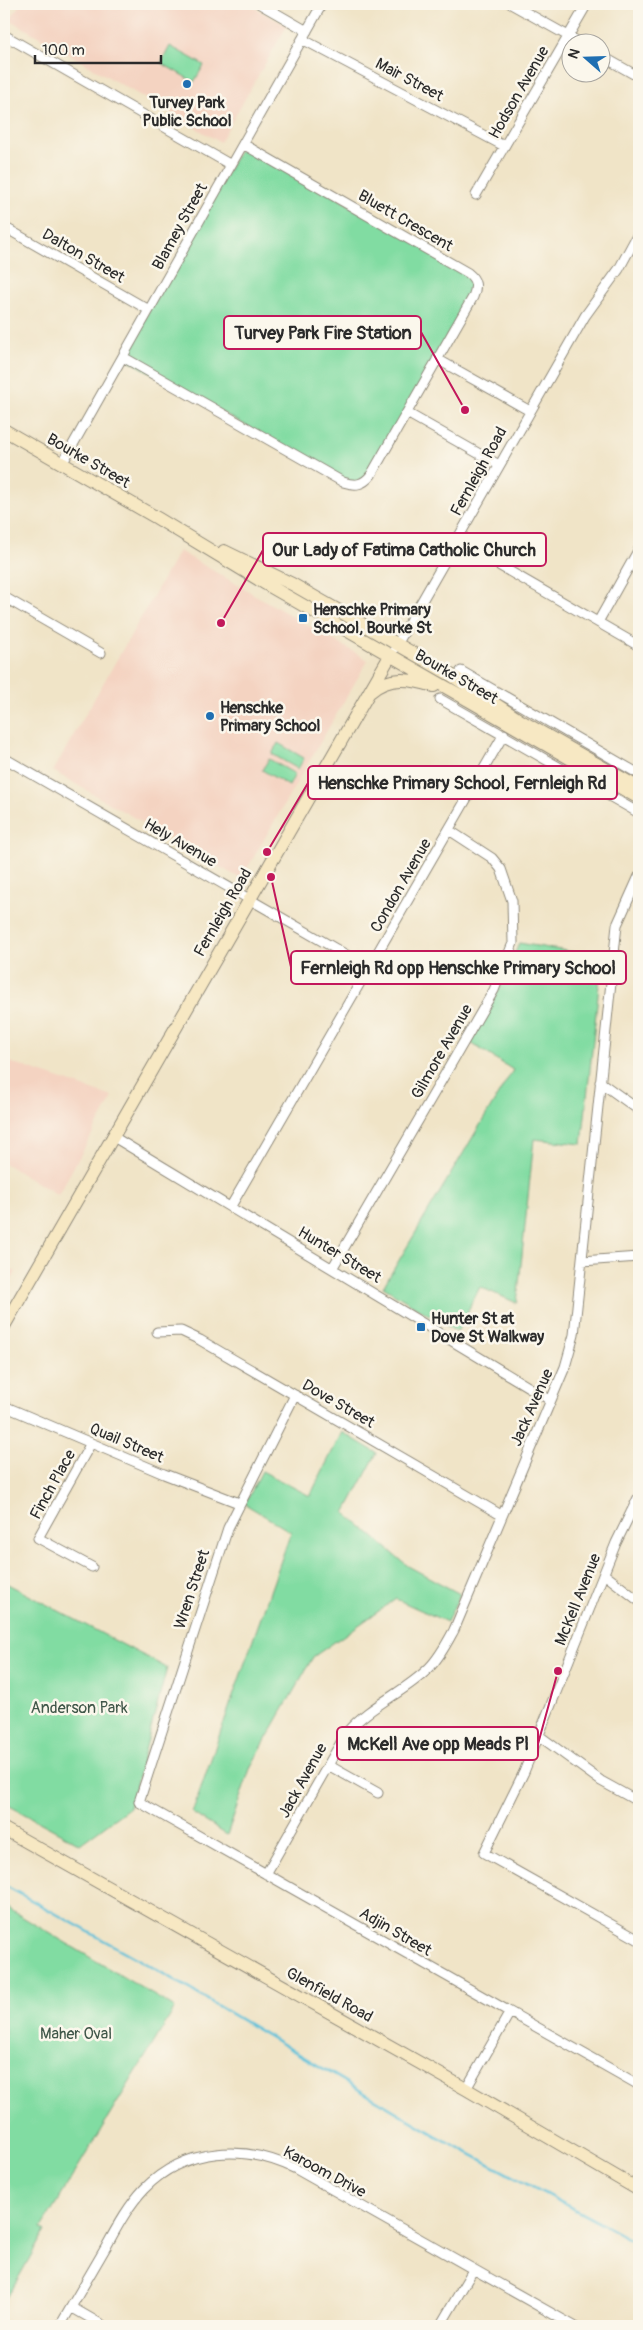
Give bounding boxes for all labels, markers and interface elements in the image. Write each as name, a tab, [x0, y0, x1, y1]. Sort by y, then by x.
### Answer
scale bar	[35, 32, 161, 64]
north arrow	[560, 32, 610, 82]
text: 100 m	[42, 41, 85, 60]
street label: Hodson Avenue	[484, 42, 554, 142]
text: N	[565, 46, 584, 61]
street label: Mair Street	[372, 54, 448, 106]
marker: Turvey Park Public School	[181, 78, 193, 90]
place label: Turvey Park Public School	[143, 93, 232, 131]
street label: Blamey Street	[148, 179, 212, 273]
street label: Bluett Crescent	[354, 186, 457, 256]
street label: Dalton Street	[39, 224, 129, 288]
callout: Turvey Park Fire Station	[224, 316, 421, 349]
text: Turvey Park Fire Station	[233, 322, 412, 345]
street label: Fernleigh Road	[446, 423, 512, 519]
street label: Bourke Street	[43, 429, 134, 493]
callout: Our Lady of Fatima Catholic Church	[263, 533, 546, 566]
text: Our Lady of Fatima Catholic Church	[272, 539, 537, 562]
place label: Henschke Primary School, Bourke St	[313, 600, 432, 638]
marker: Henschke Primary School, Bourke St	[297, 612, 309, 624]
street label: Bourke Street	[411, 645, 502, 709]
place label: Henschke Primary School	[220, 698, 320, 736]
marker: Henschke Primary School	[204, 710, 216, 722]
callout: Henschke Primary School, Fernleigh Rd	[308, 766, 617, 799]
text: Henschke Primary School, Fernleigh Rd	[317, 772, 607, 795]
street label: Hely Avenue	[141, 814, 221, 872]
street label: Condon Avenue	[366, 835, 436, 936]
street label: Fernleigh Road	[190, 865, 256, 960]
callout: Fernleigh Rd opp Henschke Primary School	[291, 951, 626, 984]
text: Fernleigh Rd opp Henschke Primary School	[300, 957, 616, 980]
street label: Gilmore Avenue	[407, 1001, 477, 1102]
street label: Hunter Street	[294, 1222, 385, 1288]
place label: Hunter St at Dove St Walkway	[431, 1309, 544, 1347]
marker: Hunter St at Dove St Walkway	[415, 1321, 427, 1333]
street label: Jack Avenue	[506, 1366, 558, 1449]
street label: Dove Street	[299, 1375, 379, 1433]
street label: Quail Street	[86, 1418, 167, 1468]
street label: Finch Place	[26, 1446, 80, 1523]
street label: Wren Street	[170, 1546, 214, 1632]
street label: McKell Avenue	[550, 1550, 605, 1648]
park label: Anderson Park	[30, 1698, 128, 1718]
callout: McKell Ave opp Meads Pl	[337, 1727, 538, 1760]
text: McKell Ave opp Meads Pl	[347, 1733, 529, 1756]
street label: Jack Avenue	[274, 1739, 332, 1821]
street label: Adjin Street	[356, 1903, 436, 1961]
street label: Glenfield Road	[283, 1963, 377, 2027]
park label: Maher Oval	[40, 2024, 112, 2044]
street label: Karoom Drive	[280, 2142, 370, 2202]

